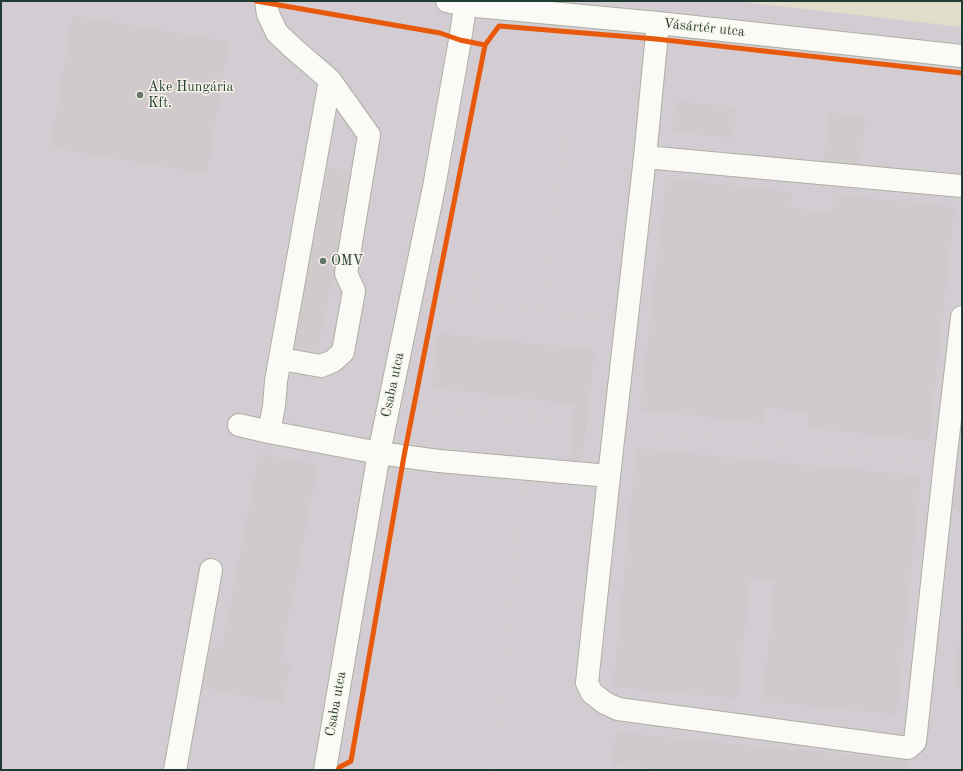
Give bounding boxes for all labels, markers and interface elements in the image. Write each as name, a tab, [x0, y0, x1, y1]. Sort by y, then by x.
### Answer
street label: Vásártér utca	[662, 15, 746, 41]
place label: Ake Hungária Kft.	[148, 79, 233, 112]
marker: Ake Hungária Kft.	[135, 90, 145, 100]
place label: OMV	[331, 253, 363, 269]
marker: OMV	[318, 256, 328, 266]
street label: Csaba utca	[378, 351, 408, 419]
street label: Csaba utca	[322, 670, 350, 738]

